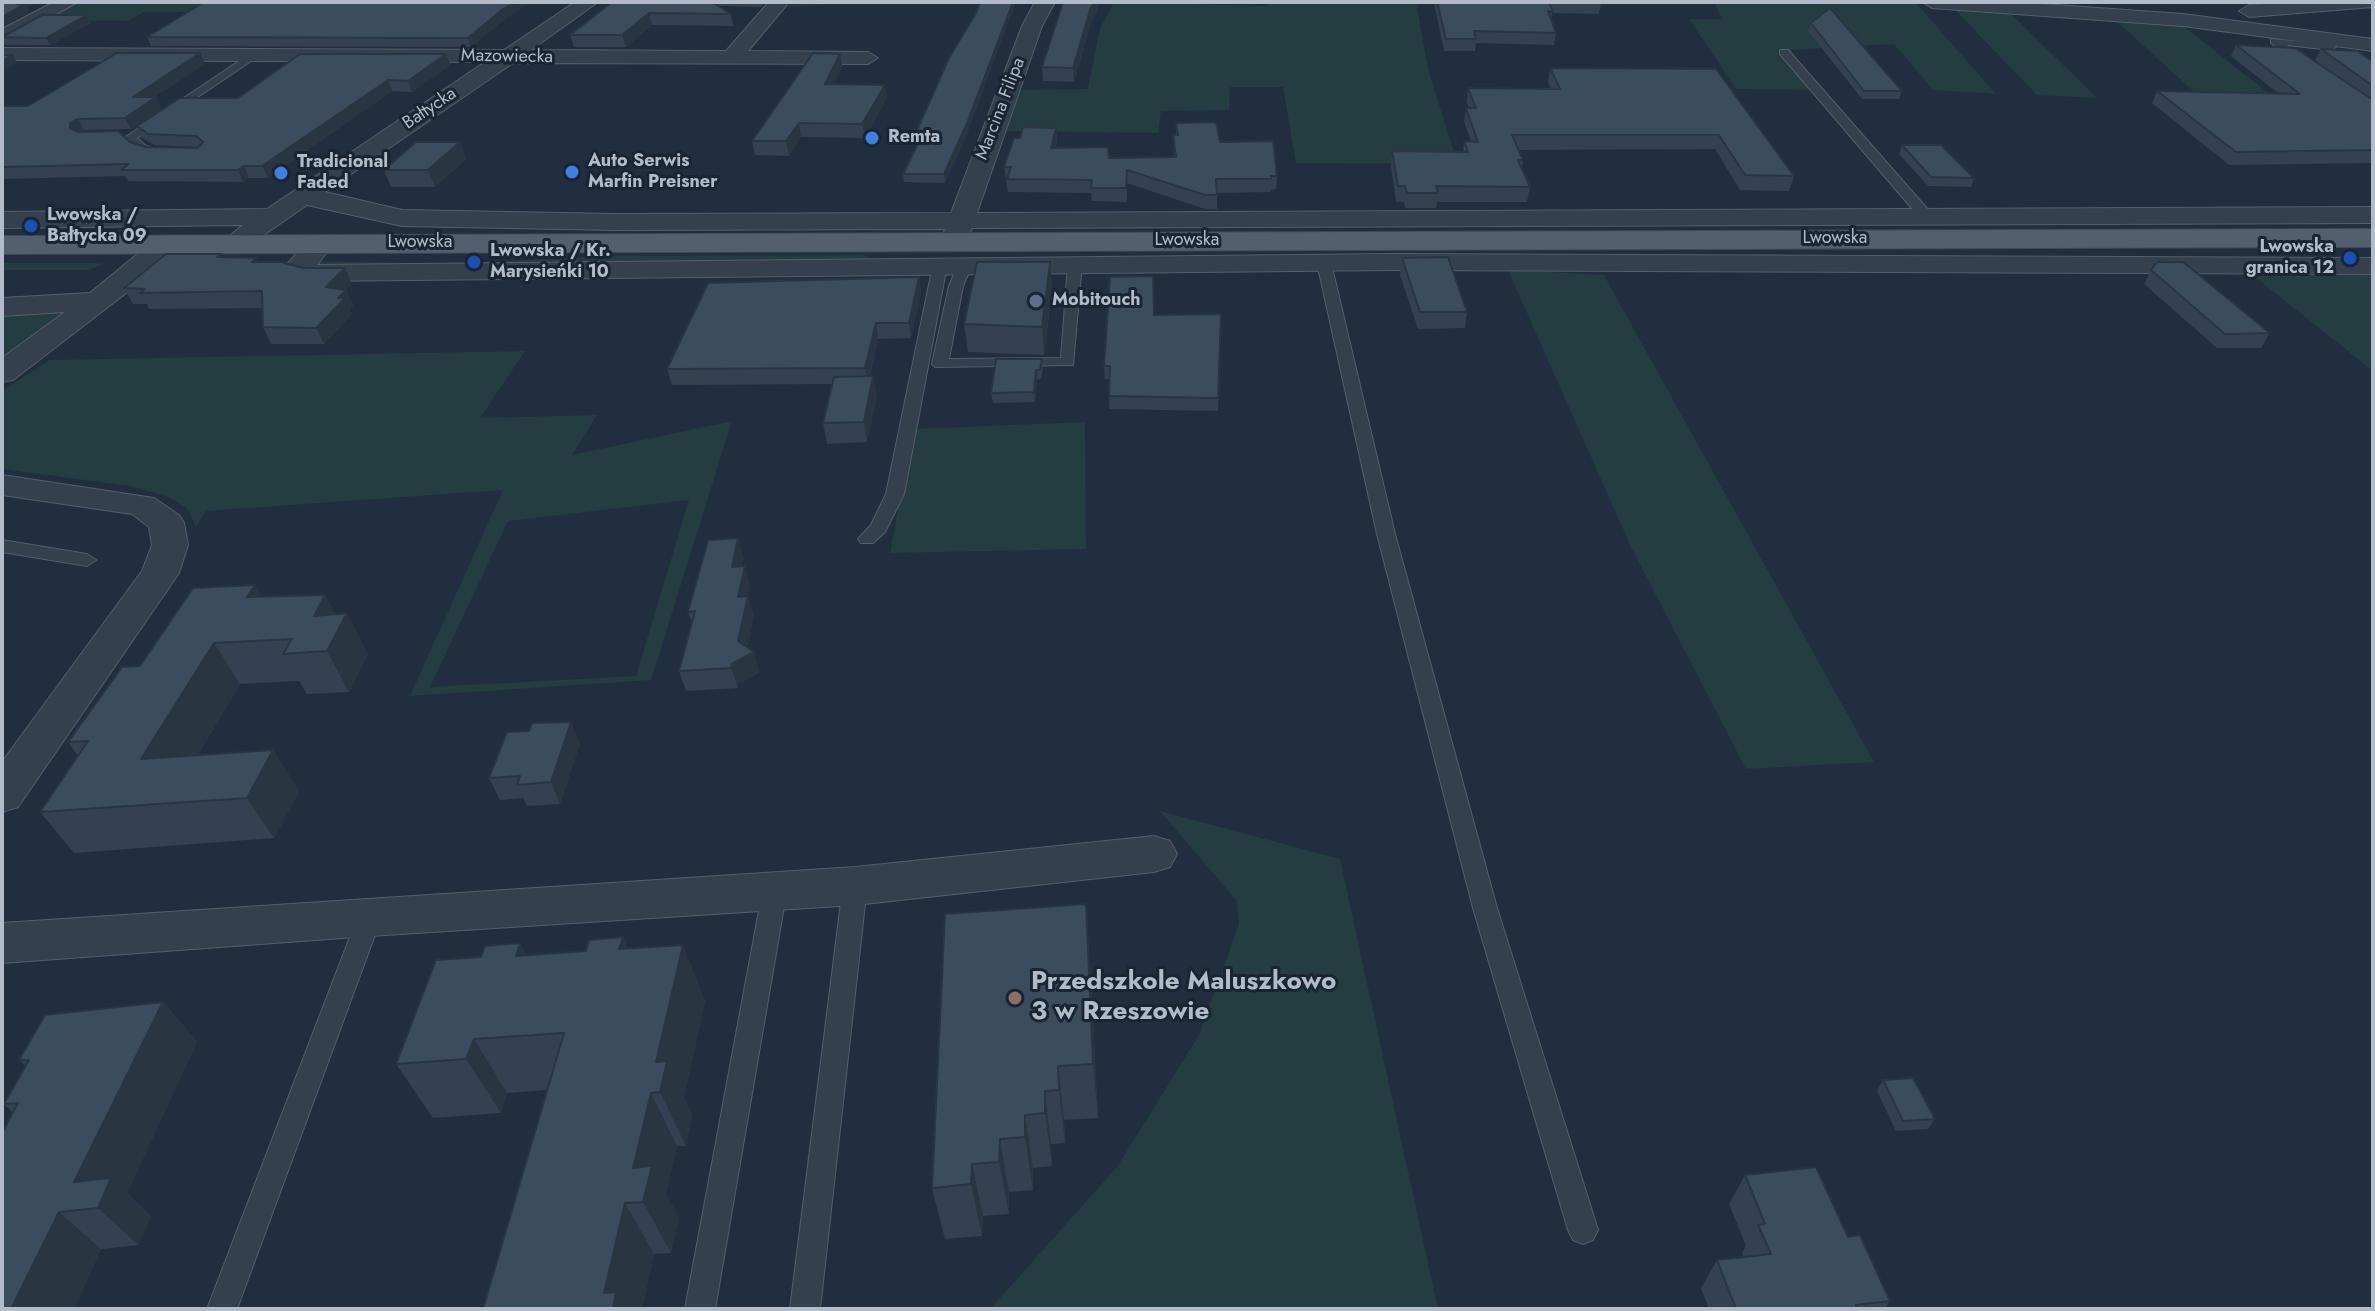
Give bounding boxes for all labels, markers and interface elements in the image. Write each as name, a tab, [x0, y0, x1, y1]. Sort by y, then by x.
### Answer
street label: Mazowiecka	[461, 45, 553, 69]
street label: Marcina Filipa	[972, 55, 1030, 163]
street label: Bałtycka	[399, 83, 461, 135]
place label: Remta	[888, 127, 940, 149]
marker: Remta	[863, 129, 881, 147]
place label: Auto Serwis Marfin Preisner	[588, 151, 718, 194]
place label: Tradicional Faded	[297, 152, 388, 194]
marker: Auto Serwis Marfin Preisner	[563, 163, 581, 181]
marker: Tradicional Faded	[272, 164, 290, 182]
place label: Lwowska / Bałtycka 09	[47, 205, 147, 248]
marker: Lwowska / Bałtycka 09	[22, 217, 40, 235]
street label: Lwowska	[1803, 228, 1867, 250]
street label: Lwowska	[1155, 230, 1219, 252]
street label: Lwowska	[388, 232, 452, 254]
place label: Lwowska granica 12	[2246, 237, 2334, 280]
place label: Lwowska / Kr. Marysieńki 10	[490, 241, 611, 284]
marker: Lwowska granica 12	[2341, 249, 2359, 267]
marker: Lwowska / Kr. Marysieńki 10	[465, 253, 483, 271]
place label: Mobitouch	[1052, 290, 1141, 312]
marker: Mobitouch	[1027, 292, 1045, 310]
place label: Przedszkole Maluszkowo 3 w Rzeszowie	[1031, 967, 1336, 1028]
marker: Przedszkole Maluszkowo 3 w Rzeszowie	[1006, 989, 1024, 1007]

